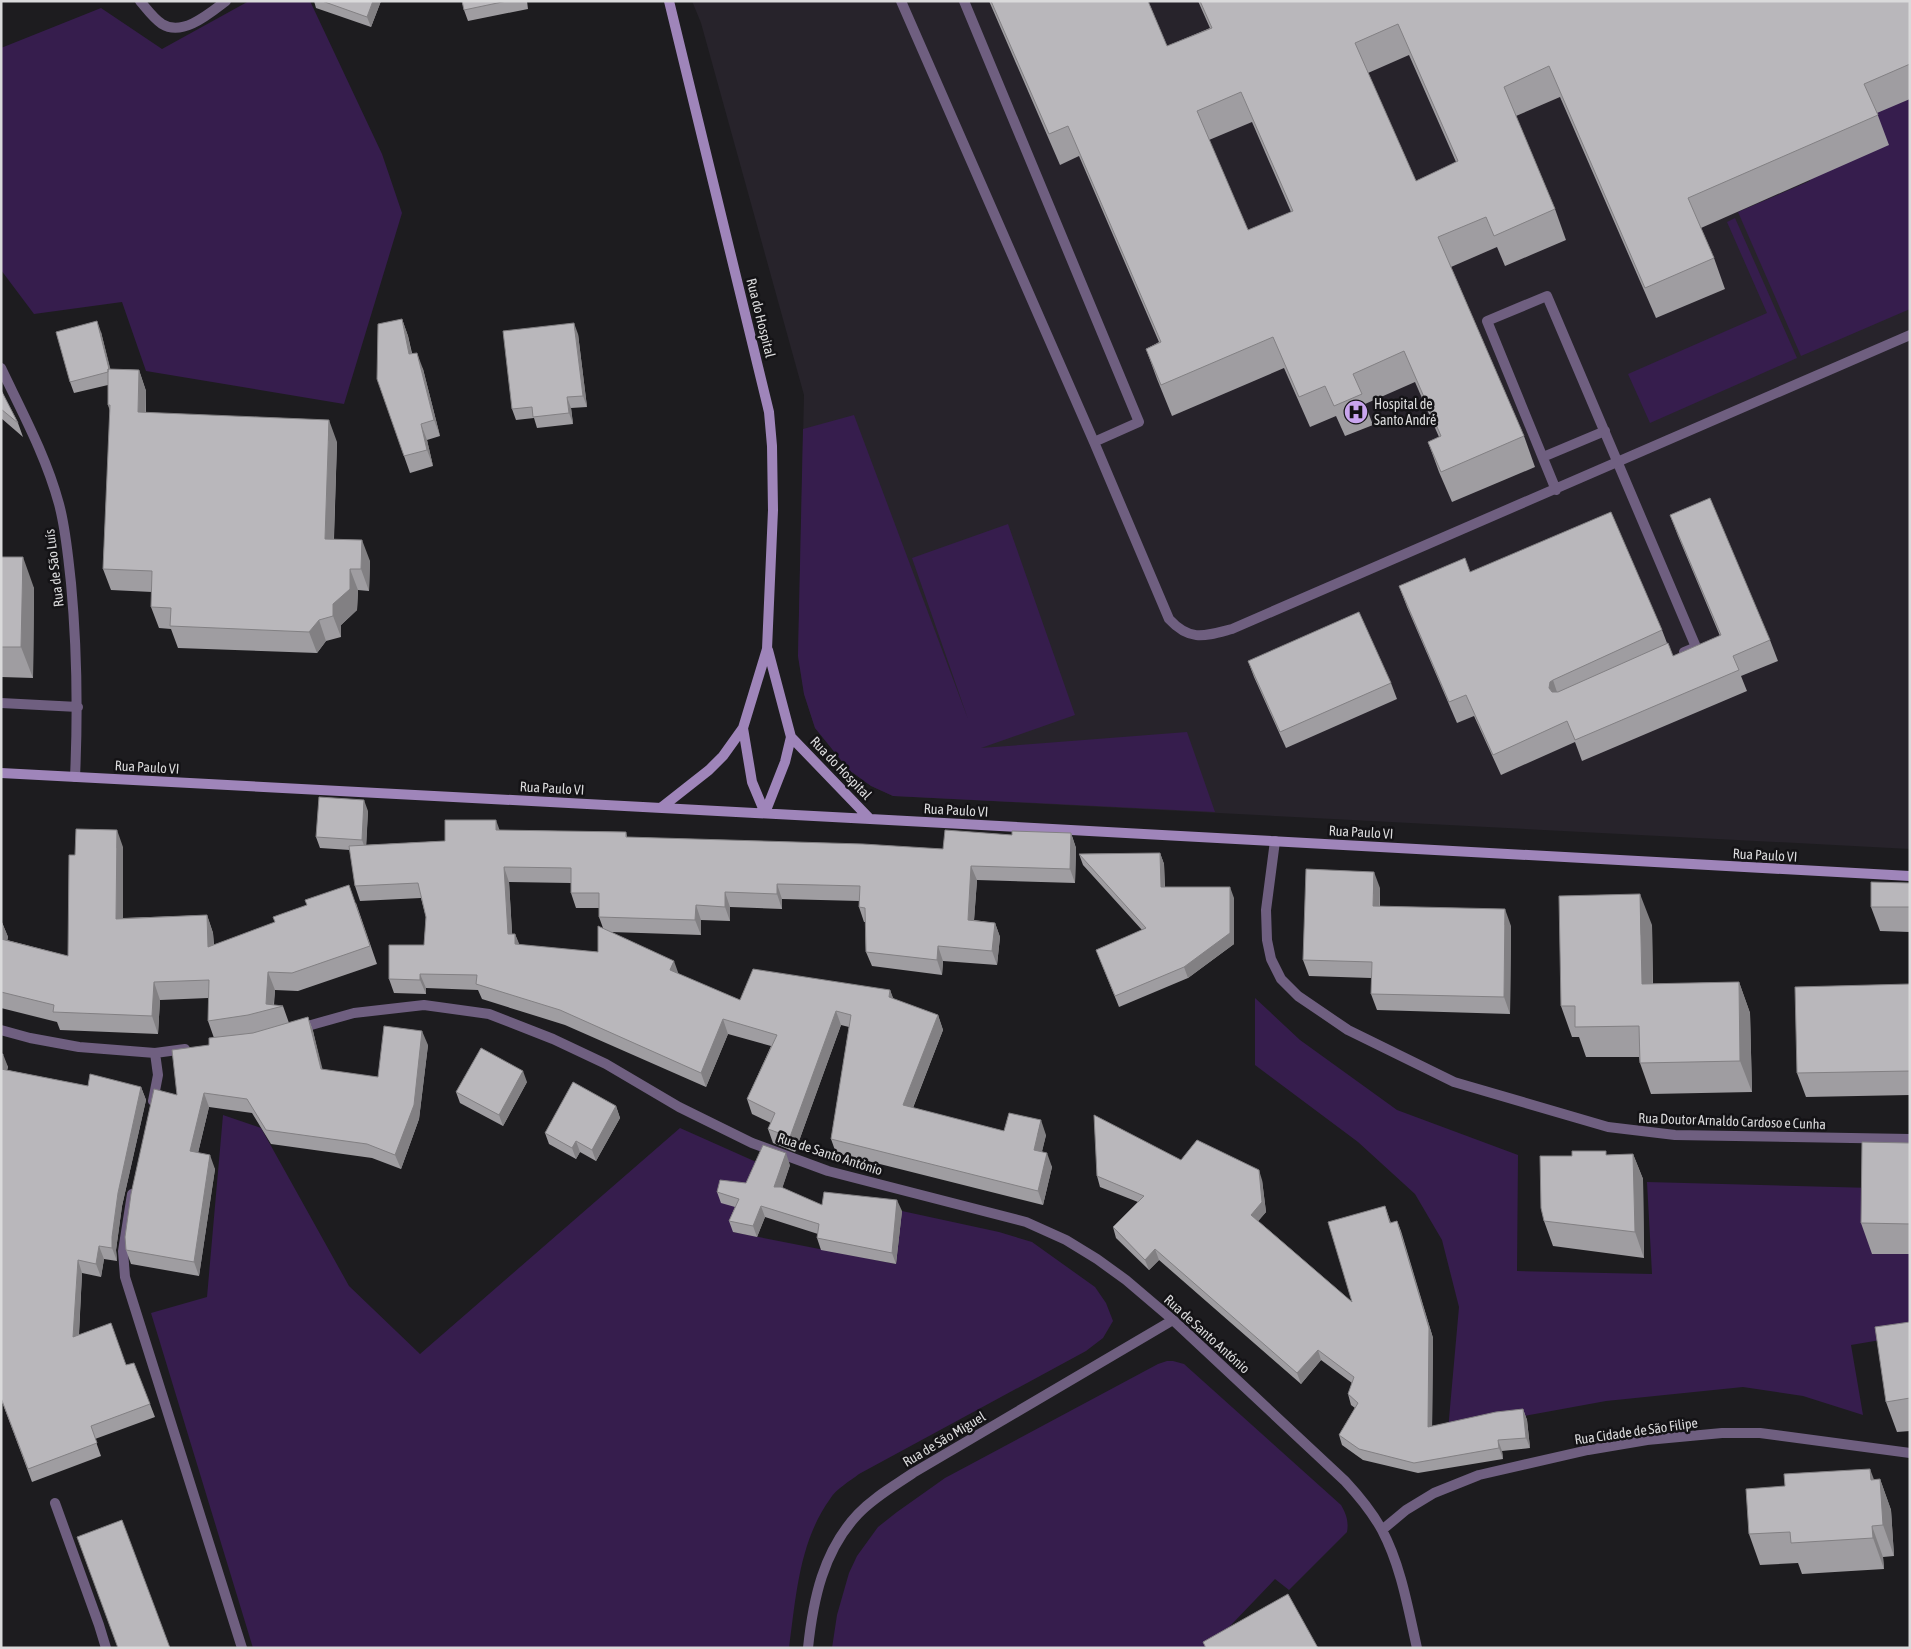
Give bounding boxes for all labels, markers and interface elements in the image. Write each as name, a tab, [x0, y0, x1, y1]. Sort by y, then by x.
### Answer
street label: Rua do Hospital	[743, 277, 779, 360]
place label: Hospital de Santo André	[1374, 396, 1436, 428]
hospital icon: Hospital de Santo André	[1343, 399, 1369, 425]
street label: Rua de São Luís	[41, 528, 67, 608]
street label: Rua do Hospital	[807, 733, 875, 803]
street label: Rua Paulo VI	[114, 757, 180, 777]
street label: Rua Paulo VI	[519, 778, 585, 798]
street label: Rua Paulo VI	[923, 800, 989, 820]
street label: Rua Paulo VI	[1328, 822, 1394, 842]
street label: Rua Paulo VI	[1732, 845, 1798, 865]
street label: Rua Doutor Arnaldo Cardoso e Cunha	[1638, 1110, 1826, 1132]
street label: Rua de Santo António	[776, 1129, 884, 1179]
street label: Rua de Santo António	[1161, 1291, 1253, 1377]
street label: Rua de São Miguel	[900, 1408, 988, 1470]
street label: Rua Cidade de São Filipe	[1573, 1414, 1699, 1448]

